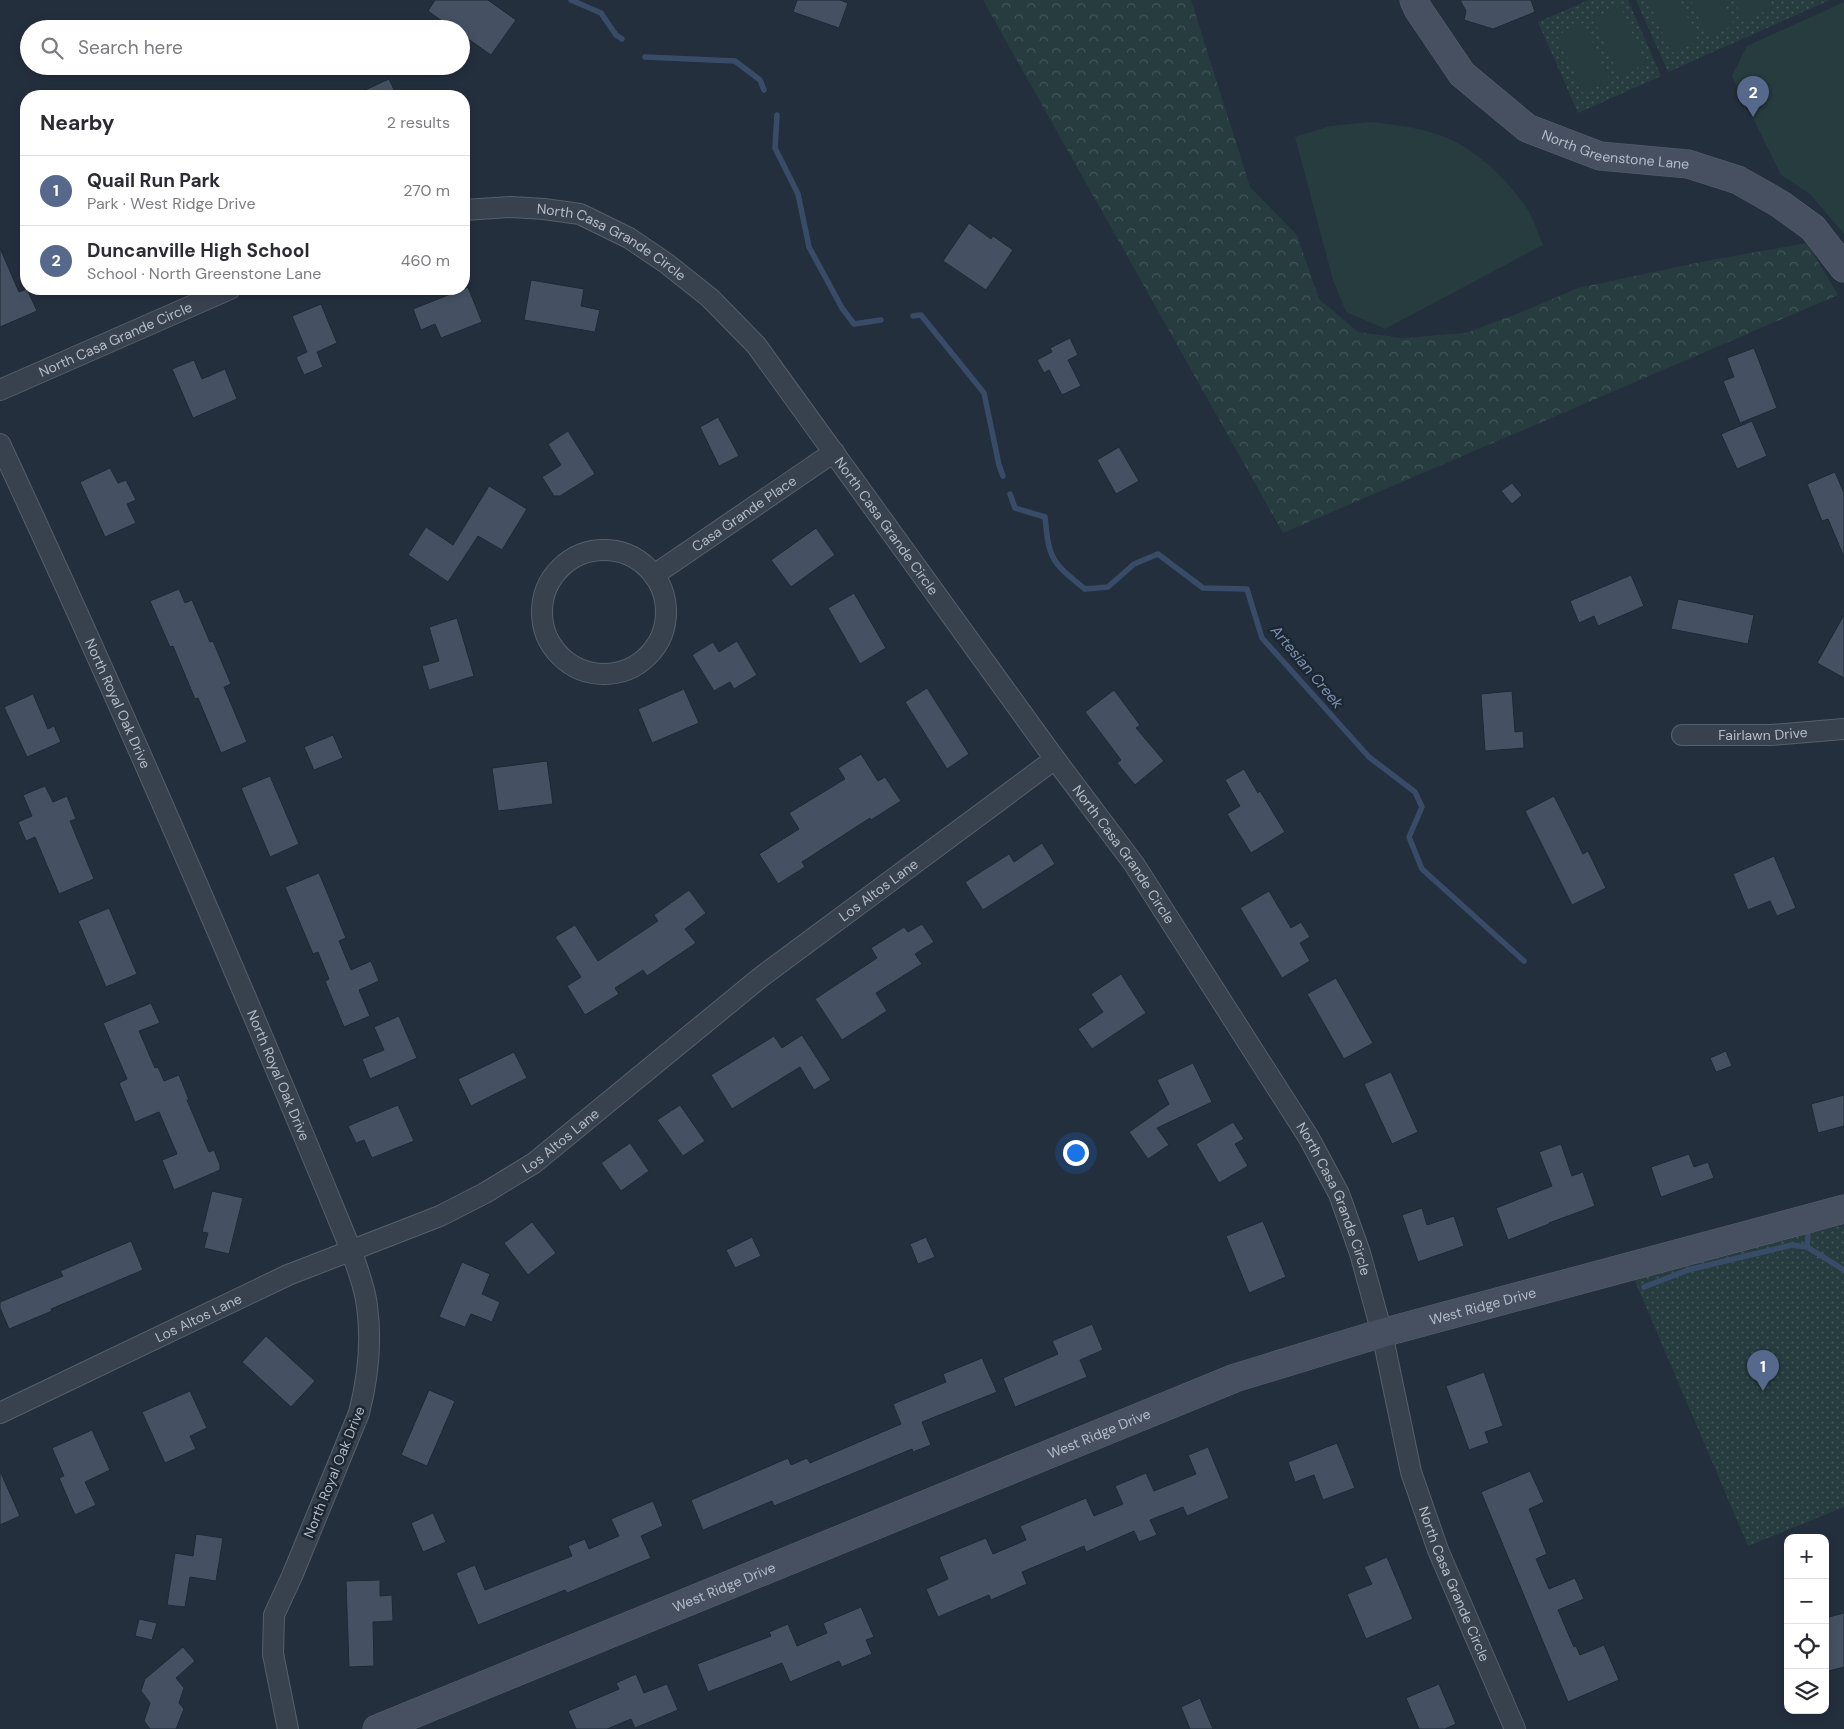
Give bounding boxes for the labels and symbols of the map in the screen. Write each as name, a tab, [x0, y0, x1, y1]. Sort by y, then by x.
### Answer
pin: 2	[1737, 76, 1769, 117]
street label: North Greenstone Lane	[1539, 126, 1690, 173]
street label: North Casa Grande Circle	[536, 200, 690, 285]
street label: North Casa Grande Circle	[36, 298, 195, 381]
street label: North Casa Grande Circle	[831, 453, 943, 599]
street label: Casa Grande Place	[688, 471, 800, 556]
water label: Artesian Creek	[1266, 620, 1348, 713]
street label: North Royal Oak Drive	[81, 636, 155, 771]
street label: Fairlawn Drive	[1718, 723, 1808, 744]
street label: North Casa Grande Circle	[1069, 781, 1179, 927]
street label: Los Altos Lane	[835, 855, 922, 925]
street label: North Royal Oak Drive	[243, 1007, 314, 1144]
street label: Los Altos Lane	[519, 1104, 603, 1177]
street label: North Casa Grande Circle	[1292, 1119, 1375, 1278]
your location	[1063, 1140, 1089, 1166]
street label: West Ridge Drive	[1427, 1283, 1538, 1329]
street label: Los Altos Lane	[152, 1289, 245, 1346]
pin: 1	[1747, 1350, 1779, 1391]
street label: North Royal Oak Drive	[299, 1404, 369, 1540]
street label: West Ridge Drive	[1045, 1405, 1153, 1463]
street label: North Casa Grande Circle	[1415, 1504, 1494, 1664]
street label: West Ridge Drive	[670, 1558, 778, 1616]

